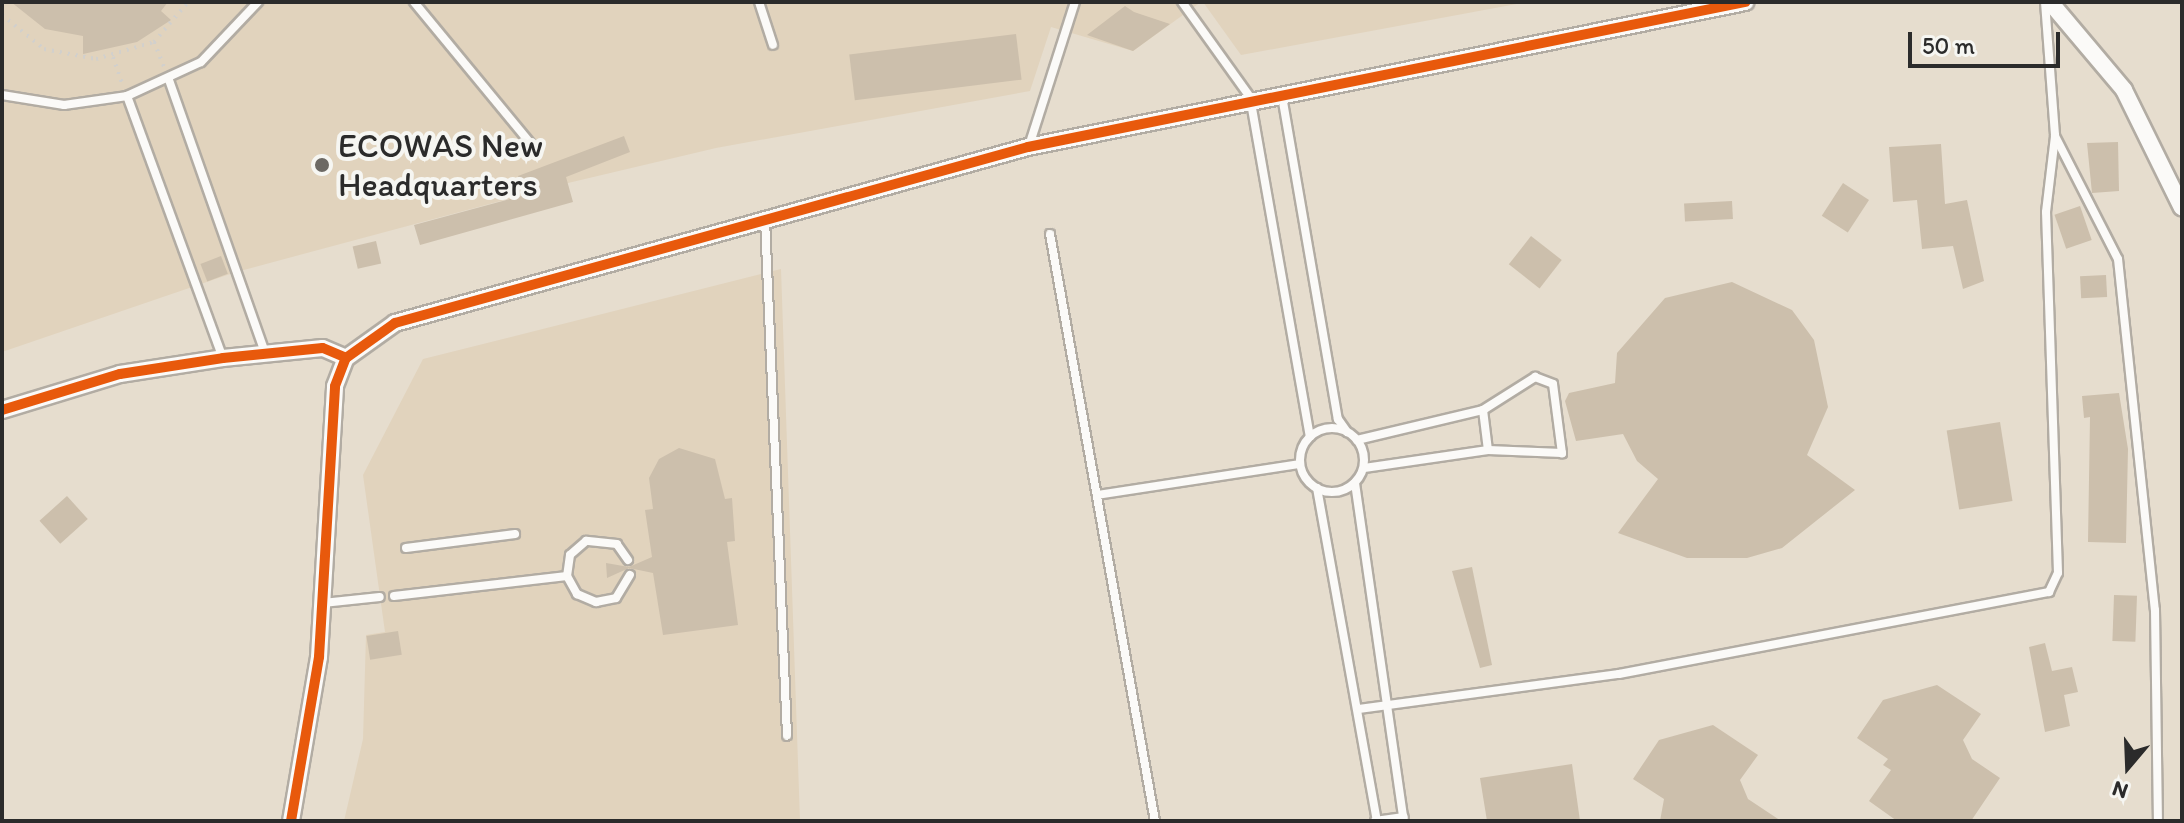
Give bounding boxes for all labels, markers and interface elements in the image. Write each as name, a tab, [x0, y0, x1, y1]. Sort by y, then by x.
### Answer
scale bar	[1912, 16, 2064, 66]
text: 50 m	[1922, 31, 1975, 60]
place label: ECOWAS New Headquarters	[338, 125, 543, 204]
marker: ECOWAS New Headquarters	[313, 156, 331, 174]
north arrow	[2088, 727, 2168, 807]
text: N	[2109, 775, 2131, 805]

